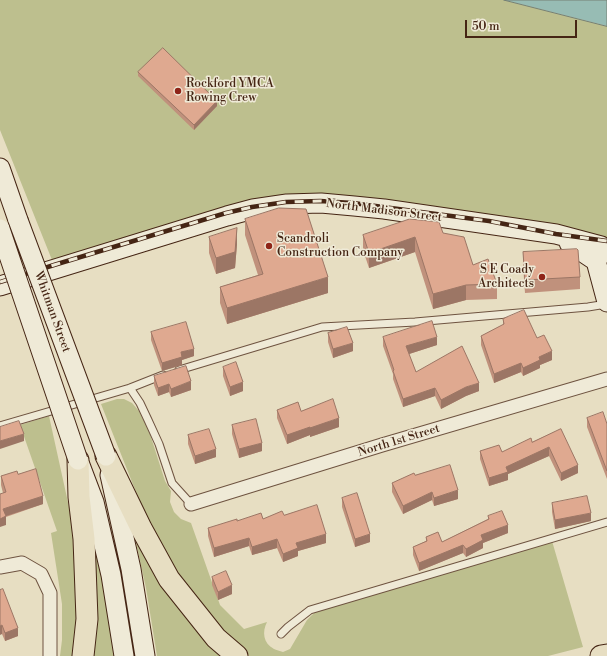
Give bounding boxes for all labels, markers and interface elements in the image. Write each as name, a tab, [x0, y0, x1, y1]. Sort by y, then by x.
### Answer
scale bar	[467, 12, 579, 38]
text: 50 m	[472, 19, 500, 34]
place label: Rockford YMCA Rowing Crew	[186, 77, 274, 105]
marker: Rockford YMCA Rowing Crew	[173, 86, 183, 96]
street label: North Madison Street	[325, 197, 443, 225]
place label: Scandroli Construction Company	[277, 232, 403, 260]
marker: Scandroli Construction Company	[264, 241, 274, 251]
place label: S E Coady Architects	[478, 263, 534, 291]
street label: Whitman Street	[31, 270, 73, 354]
marker: S E Coady Architects	[537, 272, 547, 282]
street label: North 1st Street	[356, 422, 442, 460]

